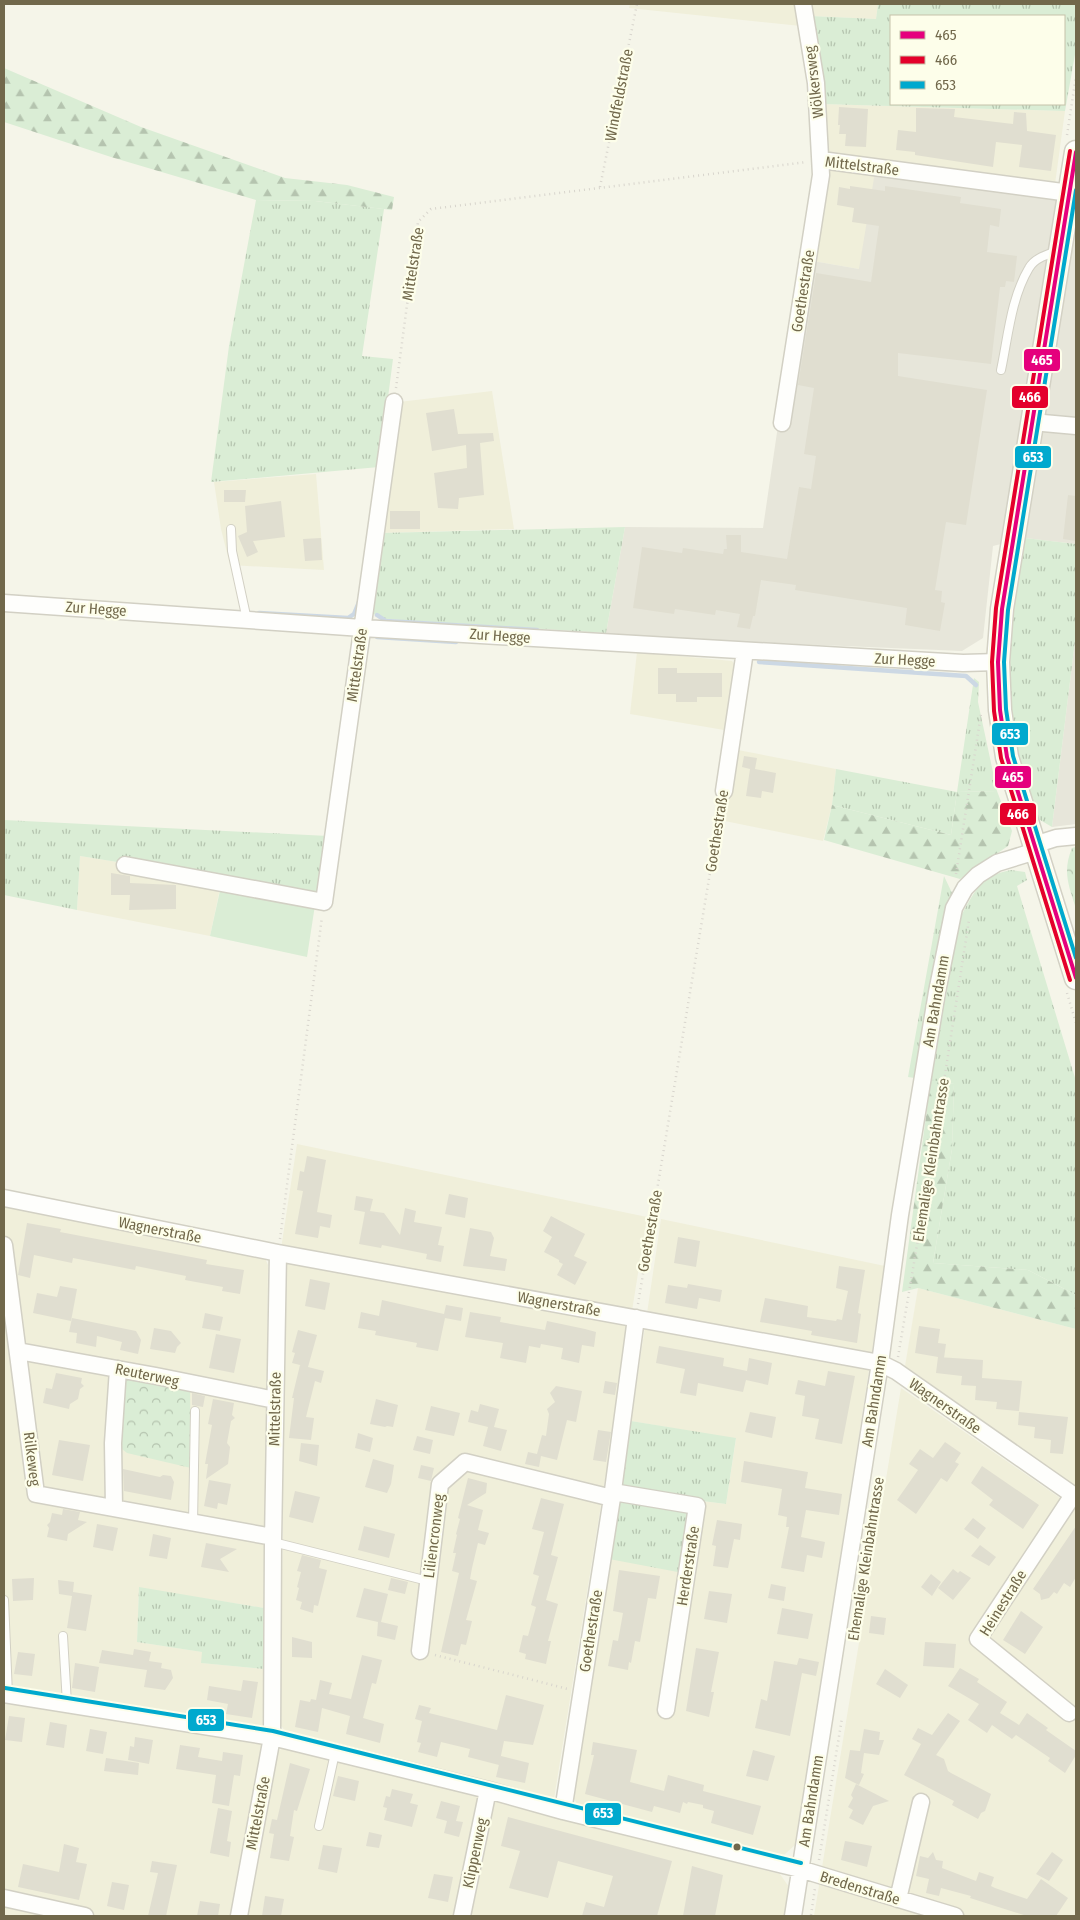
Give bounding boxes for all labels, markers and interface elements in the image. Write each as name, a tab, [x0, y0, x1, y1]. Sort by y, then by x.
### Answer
legend	[890, 15, 1065, 105]
text: 465	[935, 26, 957, 44]
street label: Wölkersweg	[801, 45, 827, 119]
street label: Windfeldstraße	[601, 47, 637, 143]
text: 466	[935, 51, 957, 69]
text: 653	[935, 76, 956, 94]
street label: Mittelstraße	[824, 153, 900, 179]
street label: Mittelstraße	[398, 226, 428, 302]
street label: Goethestraße	[788, 249, 818, 333]
line badge: 465	[1023, 348, 1061, 372]
text: 465	[1031, 352, 1053, 369]
line badge: 466	[1011, 385, 1049, 409]
text: 466	[1019, 389, 1041, 406]
line badge: 653	[1014, 445, 1052, 469]
text: 653	[1023, 449, 1044, 466]
street label: Zur Hegge	[65, 598, 127, 620]
street label: Zur Hegge	[469, 625, 531, 647]
street label: Mittelstraße	[343, 627, 371, 703]
street label: Zur Hegge	[874, 649, 936, 671]
line badge: 653	[991, 722, 1029, 746]
text: 653	[1000, 726, 1021, 743]
line badge: 465	[994, 765, 1032, 789]
text: 465	[1002, 769, 1024, 786]
street label: Goethestraße	[702, 789, 732, 873]
line badge: 466	[999, 802, 1037, 826]
text: 466	[1007, 806, 1029, 823]
street label: Am Bahndamm	[919, 954, 953, 1048]
street label: Ehemalige Kleinbahntrasse	[909, 1077, 953, 1243]
street label: Goethestraße	[634, 1189, 666, 1273]
street label: Wagnerstraße	[117, 1213, 203, 1247]
street label: Wagnerstraße	[516, 1288, 602, 1320]
street label: Am Bahndamm	[858, 1354, 890, 1448]
street label: Reuterweg	[113, 1359, 181, 1391]
street label: Mittelstraße	[265, 1372, 285, 1446]
street label: Wagnerstraße	[905, 1374, 985, 1438]
street label: Rilkeweg	[20, 1431, 44, 1487]
street label: Ehemalige Kleinbahntrasse	[844, 1476, 888, 1642]
street label: Liliencronweg	[420, 1493, 448, 1579]
street label: Herderstraße	[673, 1525, 703, 1607]
street label: Heinestraße	[976, 1567, 1030, 1639]
street label: Goethestraße	[576, 1589, 606, 1673]
line badge: 653	[187, 1708, 225, 1732]
text: 653	[196, 1712, 217, 1729]
street label: Am Bahndamm	[795, 1754, 827, 1848]
street label: Mittelstraße	[242, 1775, 274, 1851]
line badge: 653	[584, 1802, 622, 1826]
text: 653	[593, 1805, 614, 1822]
street label: Klippenweg	[459, 1816, 491, 1890]
unlabelled marker	[732, 1842, 742, 1852]
street label: Bredenstraße	[818, 1867, 902, 1909]

